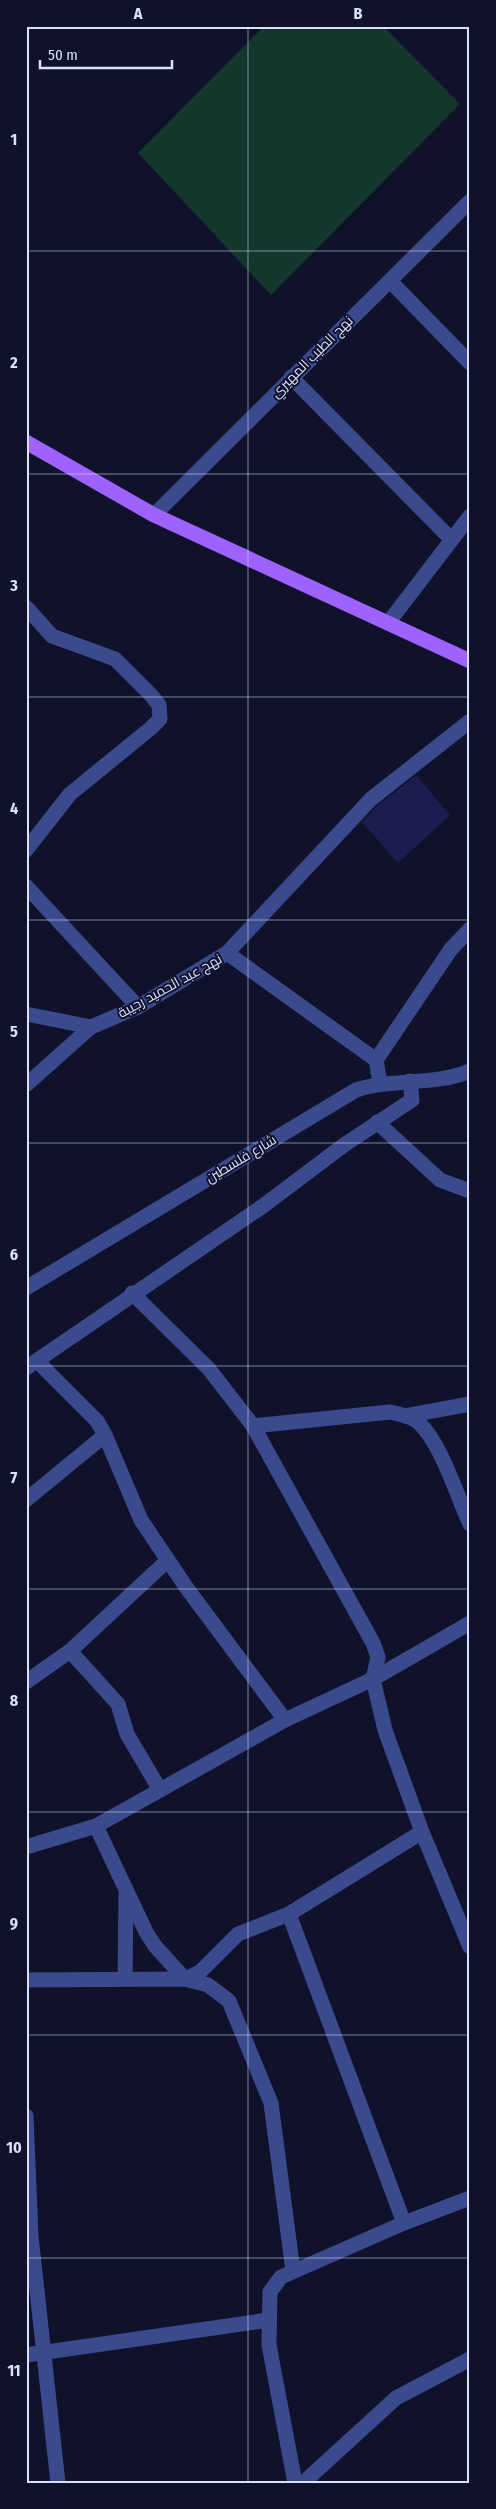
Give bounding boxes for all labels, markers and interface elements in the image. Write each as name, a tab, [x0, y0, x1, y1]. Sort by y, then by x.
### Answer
text: A	[133, 4, 143, 23]
text: B	[354, 4, 363, 23]
scale bar	[40, 38, 172, 70]
text: 50 m	[48, 46, 78, 64]
text: 1	[11, 130, 17, 149]
street label: نهج الطيب المهيري	[267, 312, 359, 404]
text: 2	[9, 353, 18, 372]
text: 3	[9, 576, 18, 595]
text: 4	[10, 799, 18, 818]
street label: نهج عبد الحميد رجيبة	[115, 950, 225, 1022]
text: 5	[10, 1022, 18, 1041]
street label: شارع فلسطين	[202, 1131, 280, 1187]
text: 6	[10, 1245, 18, 1264]
text: 7	[11, 1468, 18, 1487]
text: 8	[10, 1691, 19, 1710]
text: 9	[10, 1914, 18, 1933]
text: 10	[6, 2138, 22, 2157]
text: 11	[7, 2361, 21, 2380]

